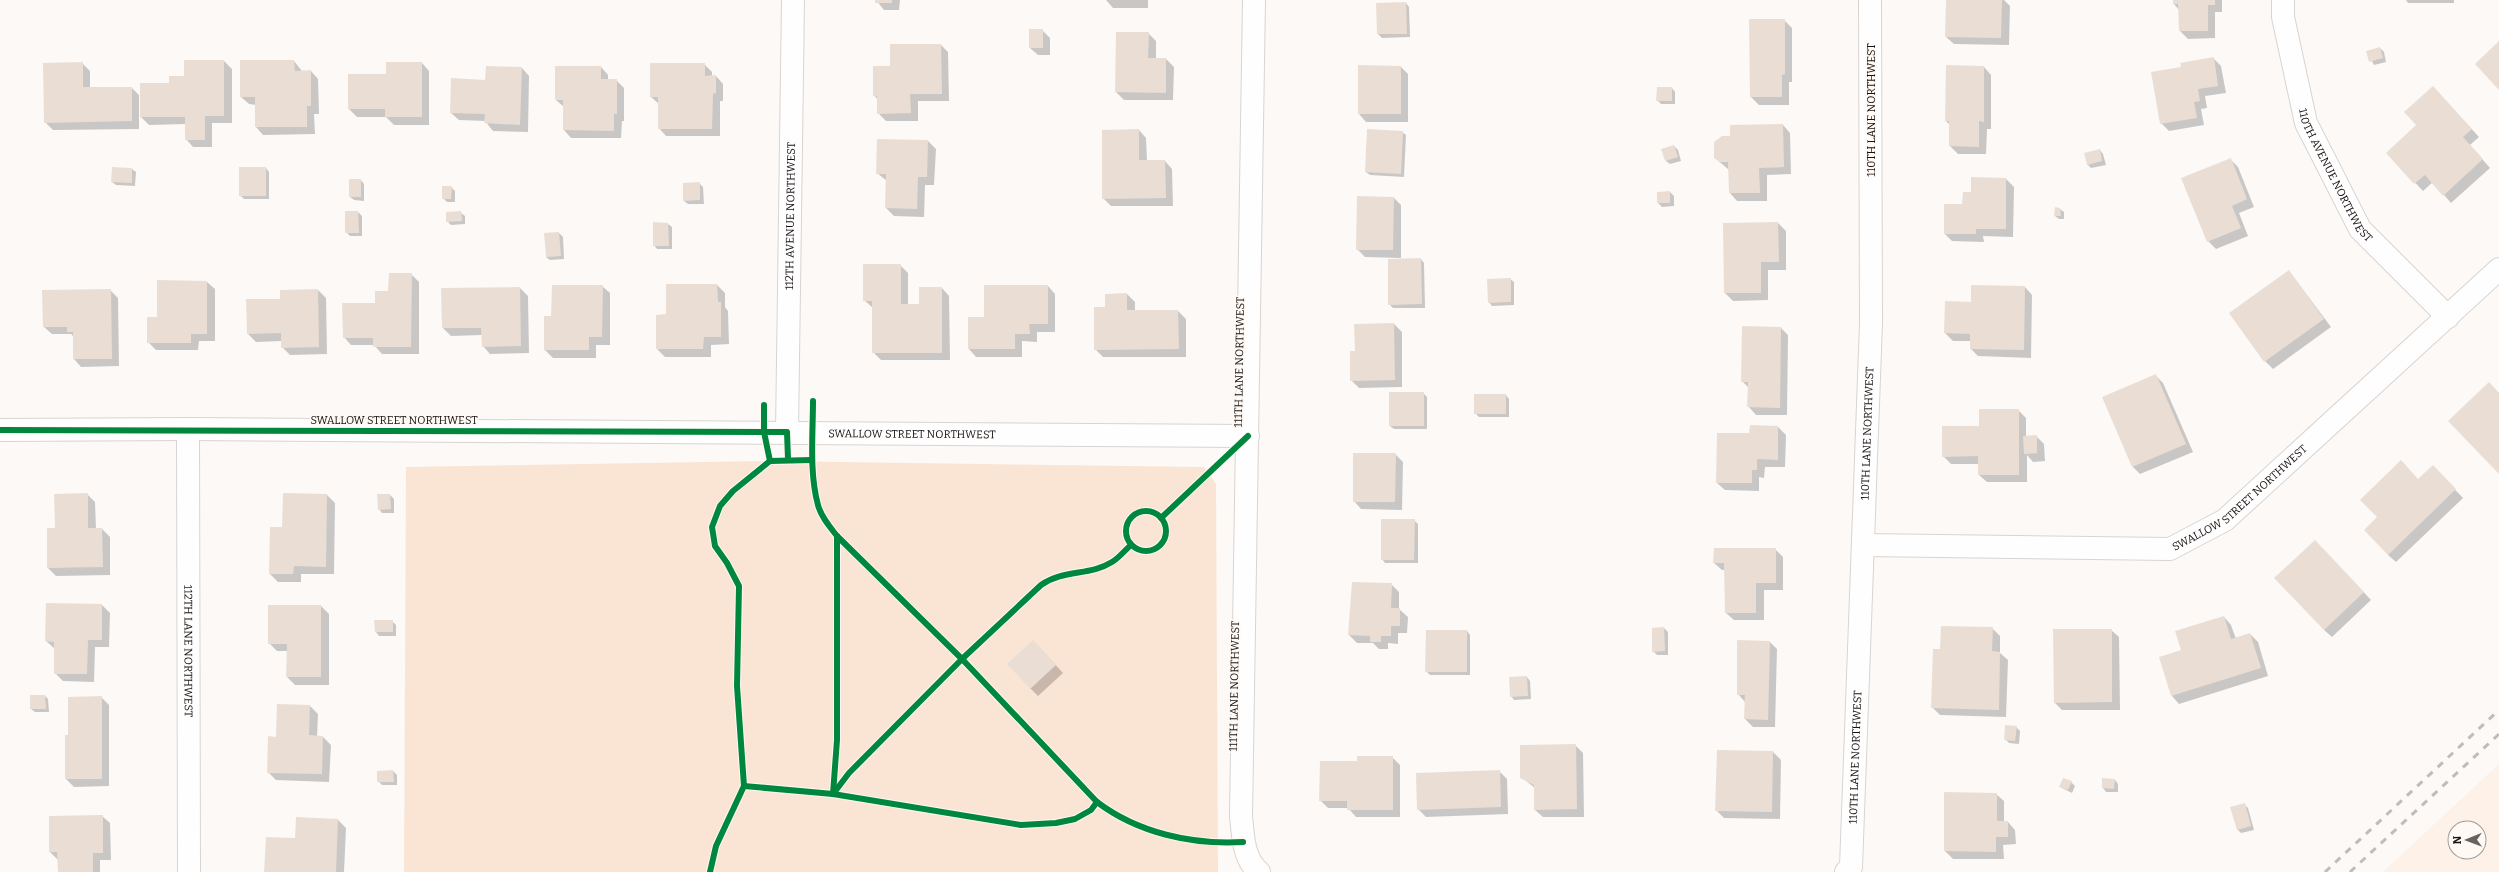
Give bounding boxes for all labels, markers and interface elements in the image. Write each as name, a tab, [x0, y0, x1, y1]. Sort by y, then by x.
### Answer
street label: 110TH LANE NORTHWEST	[1865, 43, 1878, 177]
street label: 110TH AVENUE NORTHWEST	[2296, 107, 2375, 245]
street label: 112TH AVENUE NORTHWEST	[783, 141, 798, 290]
street label: 111TH LANE NORTHWEST	[1232, 296, 1247, 427]
street label: 110TH LANE NORTHWEST	[1858, 366, 1876, 500]
street label: SWALLOW STREET NORTHWEST	[310, 414, 478, 427]
street label: SWALLOW STREET NORTHWEST	[828, 427, 996, 441]
street label: SWALLOW STREET NORTHWEST	[2170, 442, 2310, 554]
street label: 112TH LANE NORTHWEST	[181, 585, 195, 718]
street label: 111TH LANE NORTHWEST	[1227, 620, 1242, 751]
street label: 110TH LANE NORTHWEST	[1847, 690, 1865, 824]
north arrow	[2447, 820, 2487, 860]
text: N	[2451, 835, 2464, 845]

